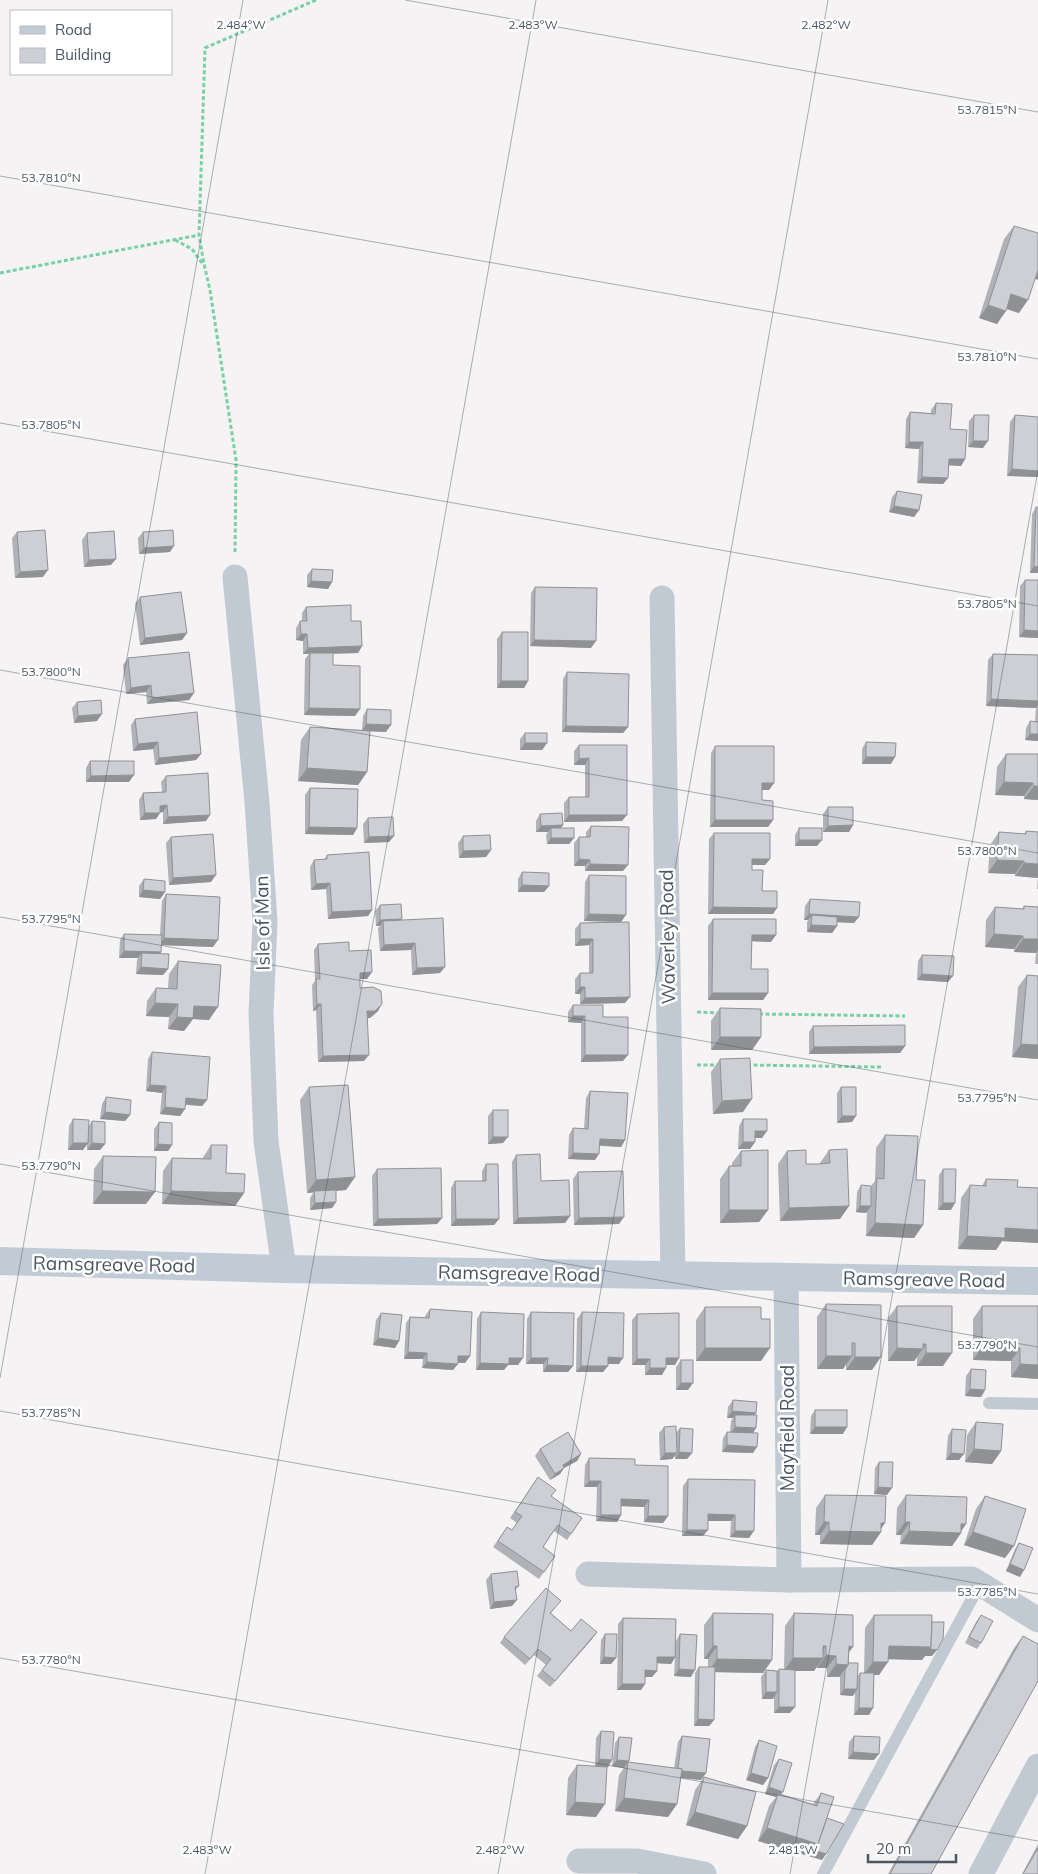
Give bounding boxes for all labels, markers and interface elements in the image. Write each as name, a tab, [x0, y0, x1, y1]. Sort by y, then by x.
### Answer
legend	[10, 10, 172, 75]
text: 2.484°W	[216, 17, 266, 32]
text: 2.483°W	[508, 17, 558, 32]
text: 2.482°W	[801, 17, 851, 32]
text: Road	[55, 20, 92, 39]
text: Building	[55, 45, 111, 64]
text: 53.7815°N	[957, 102, 1017, 117]
text: 53.7810°N	[21, 170, 81, 185]
text: 53.7810°N	[957, 349, 1017, 364]
text: 53.7805°N	[21, 417, 81, 432]
text: 53.7805°N	[957, 596, 1017, 611]
text: 53.7800°N	[21, 664, 81, 679]
text: 53.7800°N	[957, 843, 1017, 858]
street label: Waverley Road	[654, 869, 680, 1005]
street label: Isle of Man	[249, 875, 275, 971]
text: 53.7795°N	[21, 911, 81, 926]
text: 53.7795°N	[957, 1090, 1017, 1105]
text: 53.7790°N	[21, 1158, 81, 1173]
street label: Ramsgreave Road	[33, 1251, 195, 1277]
street label: Ramsgreave Road	[438, 1260, 600, 1286]
street label: Ramsgreave Road	[843, 1266, 1005, 1292]
text: 53.7790°N	[957, 1337, 1017, 1352]
street label: Mayfield Road	[775, 1365, 799, 1491]
text: 53.7785°N	[21, 1405, 81, 1420]
text: 53.7785°N	[957, 1584, 1017, 1599]
text: 53.7780°N	[21, 1652, 81, 1667]
scale bar	[868, 1832, 956, 1864]
text: 20 m	[876, 1839, 911, 1858]
text: 2.483°W	[182, 1842, 232, 1857]
text: 2.482°W	[475, 1842, 525, 1857]
text: 2.481°W	[768, 1842, 818, 1857]

